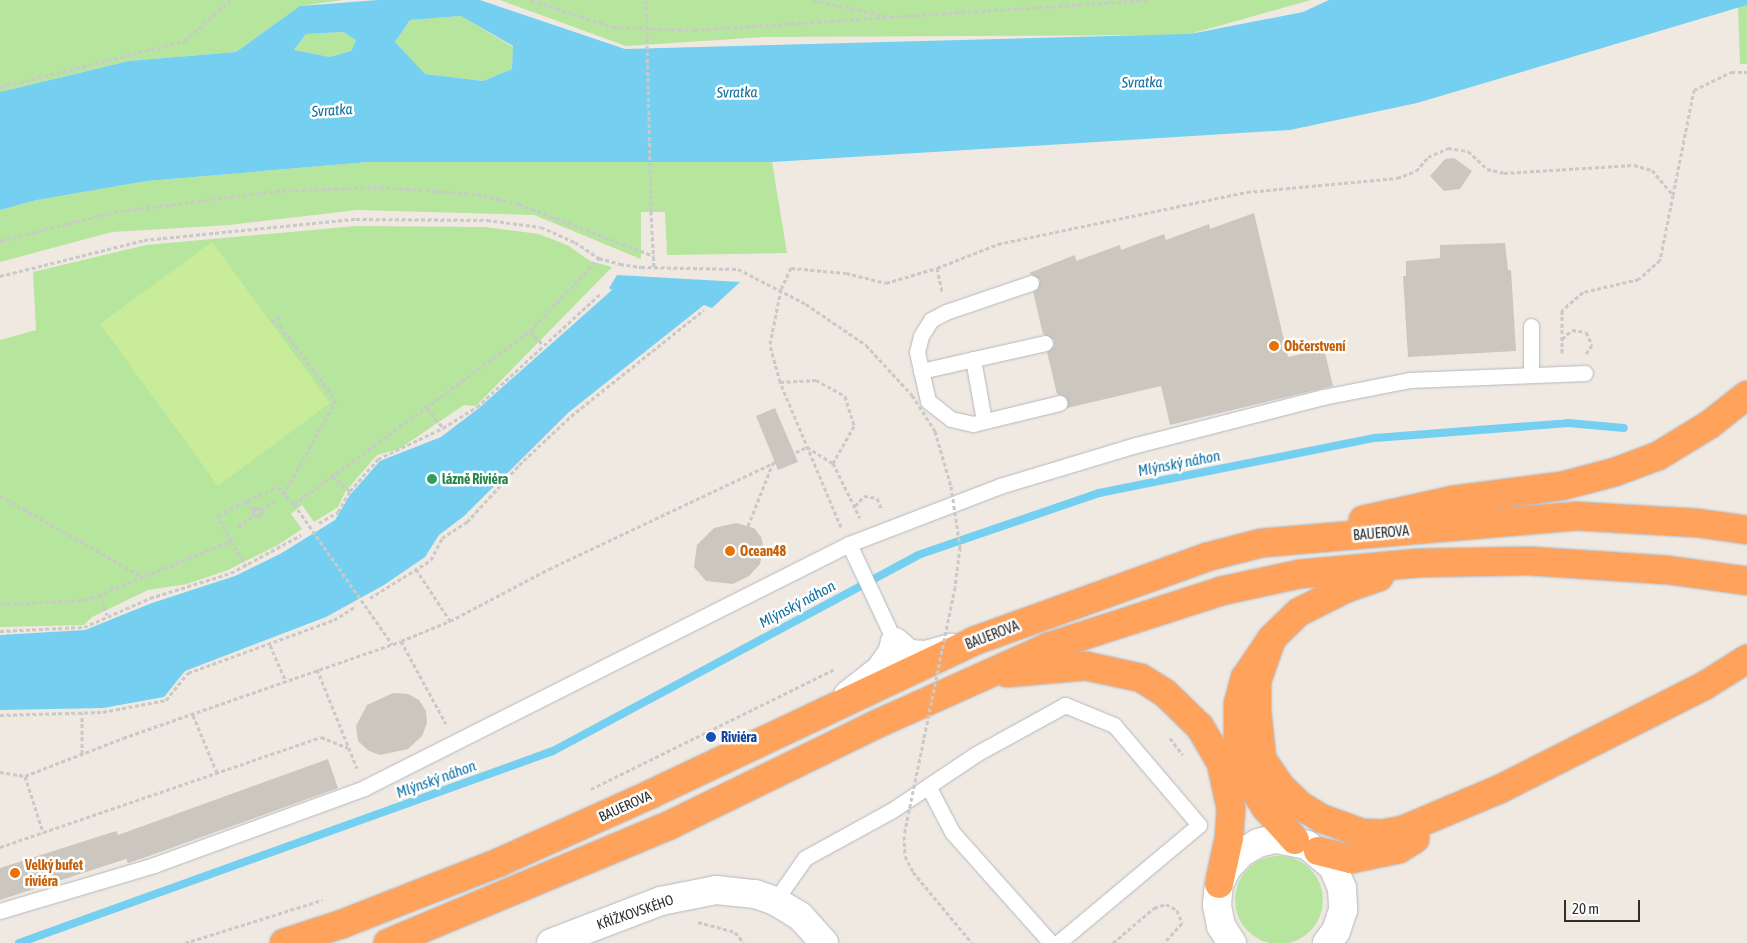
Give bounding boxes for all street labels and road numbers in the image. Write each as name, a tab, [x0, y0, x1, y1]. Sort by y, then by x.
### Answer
street label: BAUEROVA	[1352, 522, 1410, 544]
street label: BAUEROVA	[963, 617, 1021, 653]
street label: BAUEROVA	[596, 787, 654, 825]
street label: KŘÍŽKOVSKÉHO	[594, 891, 676, 933]

